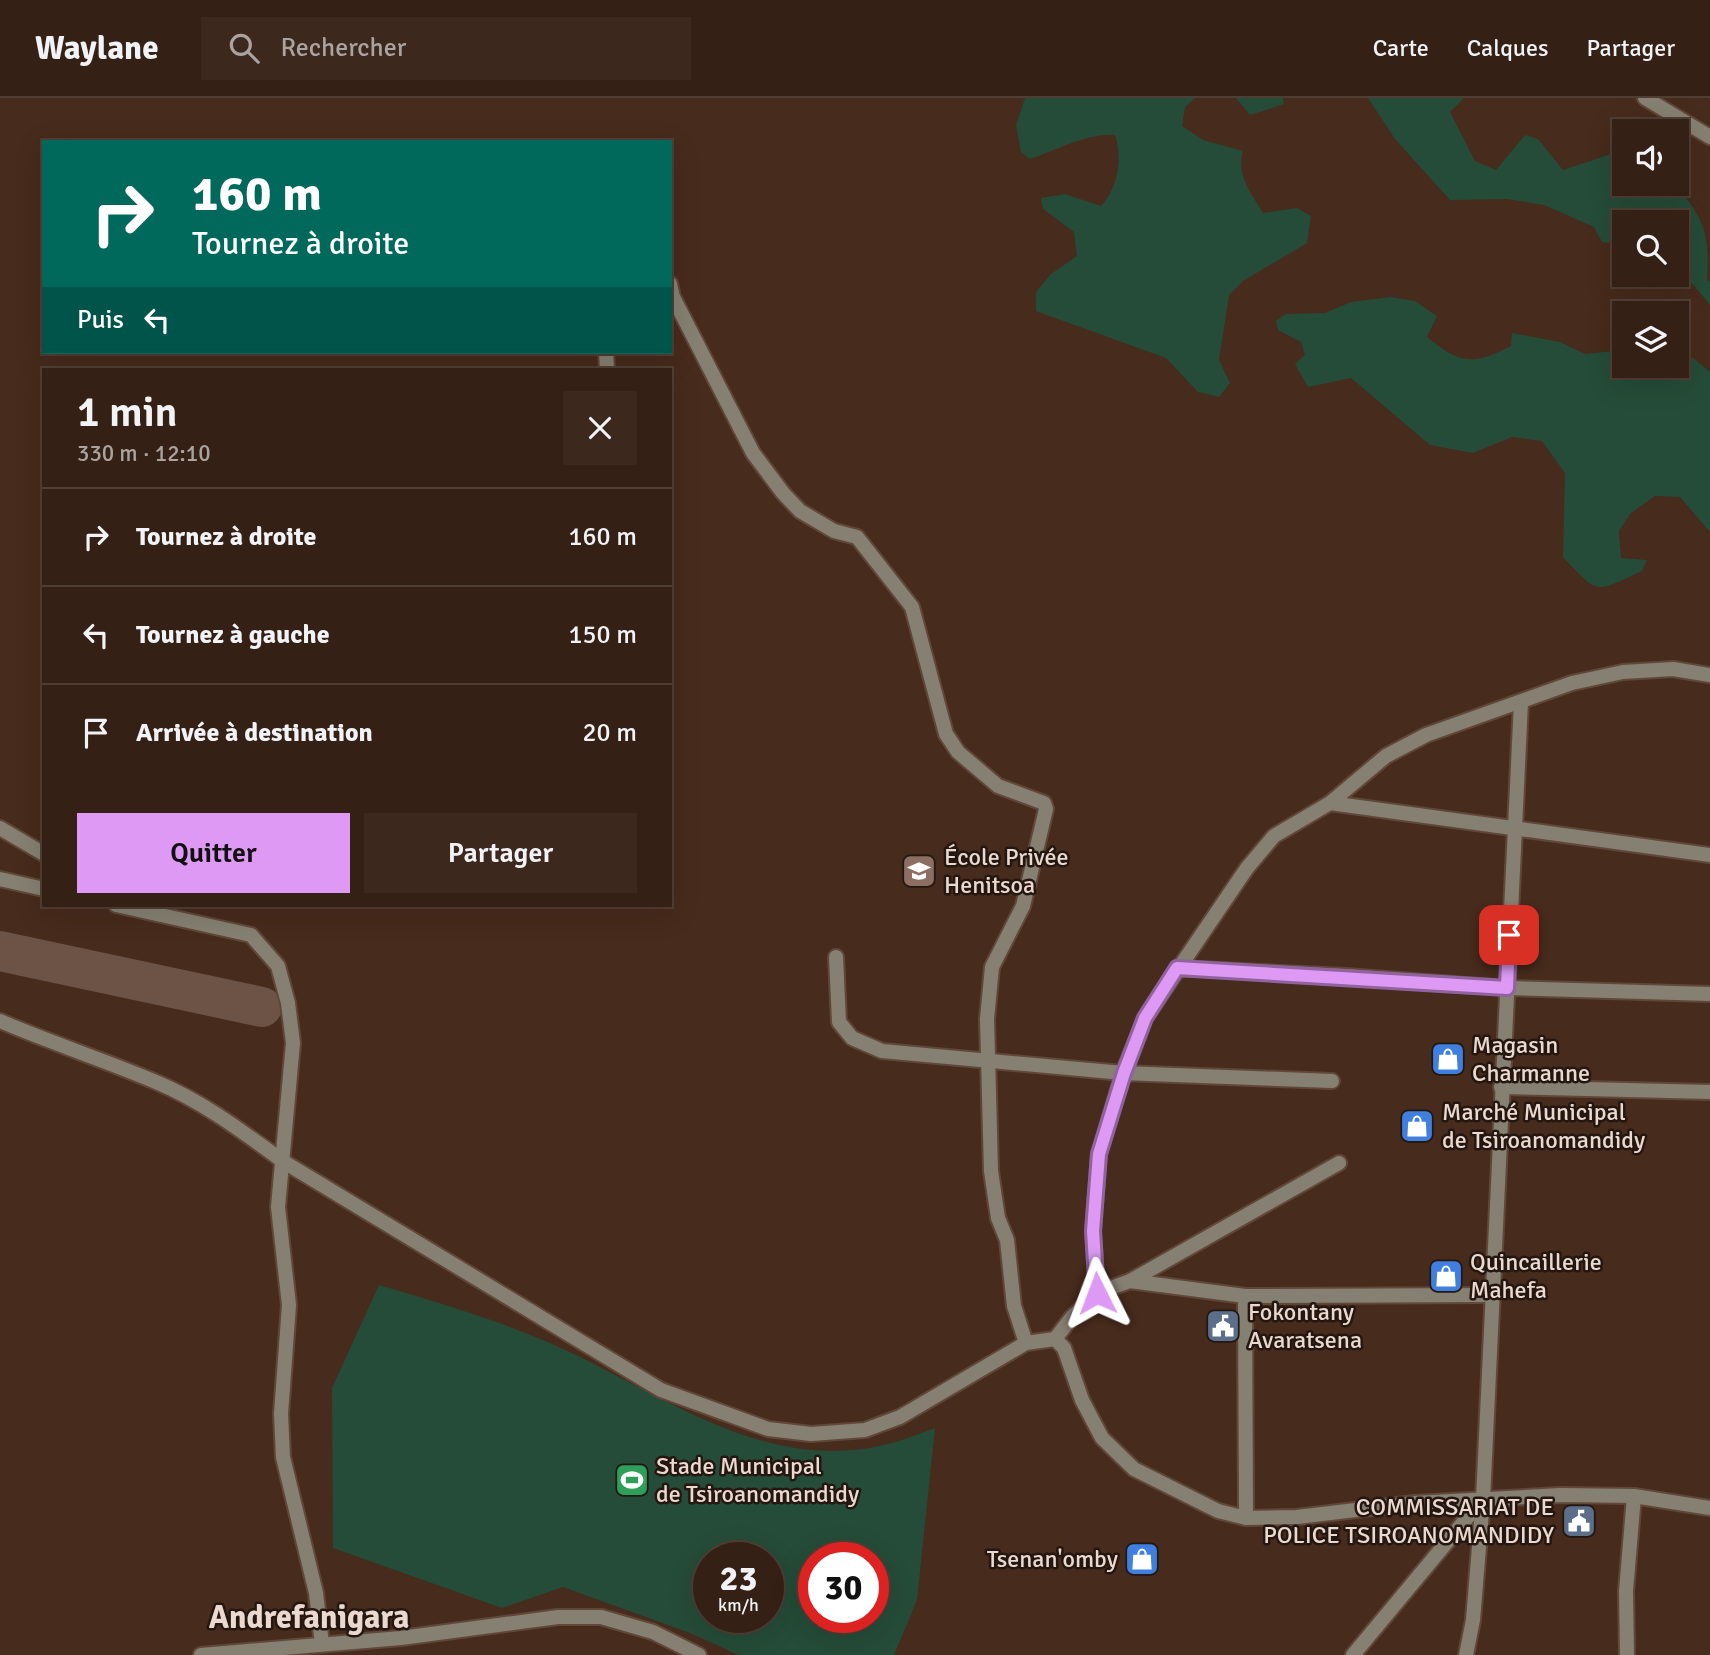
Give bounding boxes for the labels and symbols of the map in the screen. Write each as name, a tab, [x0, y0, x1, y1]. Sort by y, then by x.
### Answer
place label: École Privée Henitsoa	[944, 842, 1068, 900]
school or university icon: École Privée Henitsoa	[900, 852, 938, 890]
pin	[1479, 905, 1539, 965]
place label: Magasin Charmanne	[1472, 1030, 1590, 1088]
shop icon: Magasin Charmanne	[1429, 1040, 1467, 1078]
place label: Marché Municipal de Tsiroanomandidy	[1442, 1097, 1645, 1155]
shop icon: Marché Municipal de Tsiroanomandidy	[1398, 1107, 1436, 1145]
place label: Quincaillerie Mahefa	[1470, 1247, 1602, 1305]
position arrow	[1060, 1256, 1134, 1330]
shop icon: Quincaillerie Mahefa	[1427, 1257, 1465, 1295]
place label: Fokontany Avaratsena	[1248, 1297, 1362, 1355]
public building icon: Fokontany Avaratsena	[1204, 1307, 1242, 1345]
place label: Stade Municipal de Tsiroanomandidy	[656, 1451, 859, 1509]
sports icon: Stade Municipal de Tsiroanomandidy	[613, 1461, 651, 1499]
place label: COMMISSARIAT DE POLICE TSIROANOMANDIDY	[1263, 1492, 1554, 1550]
public building icon: COMMISSARIAT DE POLICE TSIROANOMANDIDY	[1560, 1502, 1598, 1540]
shop icon: Tsenan'omby	[1123, 1540, 1161, 1578]
speed limit sign: 30	[798, 1542, 889, 1633]
place label: Tsenan'omby	[987, 1544, 1118, 1574]
district label: Andrefanigara	[209, 1598, 409, 1637]

